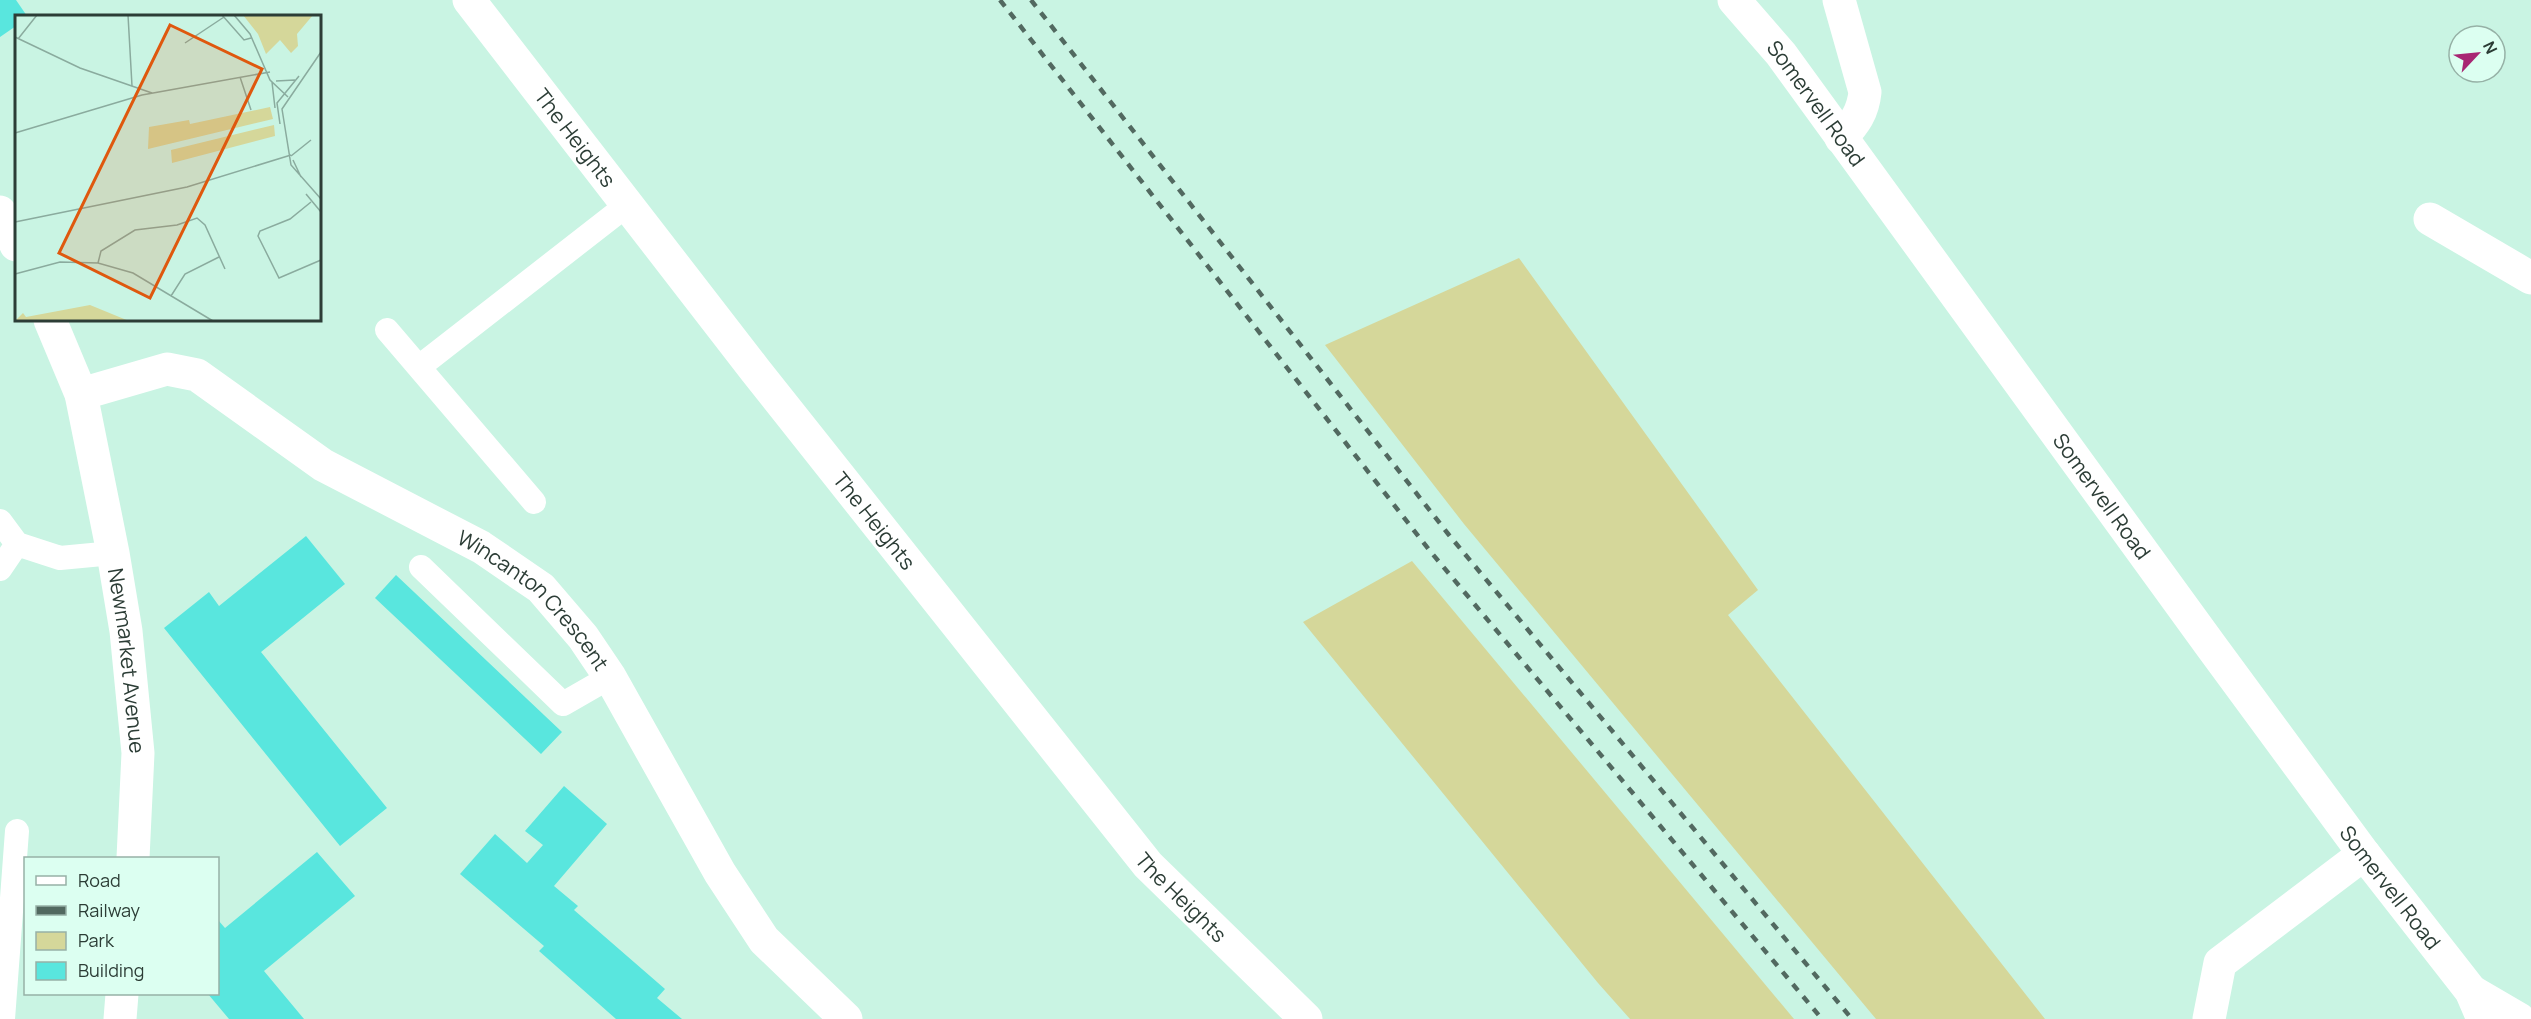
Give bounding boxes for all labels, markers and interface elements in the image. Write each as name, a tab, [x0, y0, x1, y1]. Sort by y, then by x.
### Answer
inset map	[15, 15, 321, 321]
north arrow	[2447, 24, 2507, 84]
street label: Somervell Road	[1761, 34, 1872, 172]
text: N	[2478, 37, 2503, 57]
street label: The Heights	[528, 83, 622, 193]
street label: Somervell Road	[2047, 427, 2157, 565]
street label: The Heights	[827, 466, 922, 575]
street label: Wincanton Crescent	[453, 523, 616, 676]
street label: Newmarket Avenue	[102, 566, 152, 755]
street label: Somervell Road	[2334, 820, 2447, 955]
street label: The Heights	[1129, 847, 1233, 948]
legend	[24, 857, 219, 995]
text: Road	[78, 868, 121, 892]
text: Railway	[78, 898, 140, 922]
text: Park	[78, 928, 115, 952]
text: Building	[78, 958, 144, 982]

